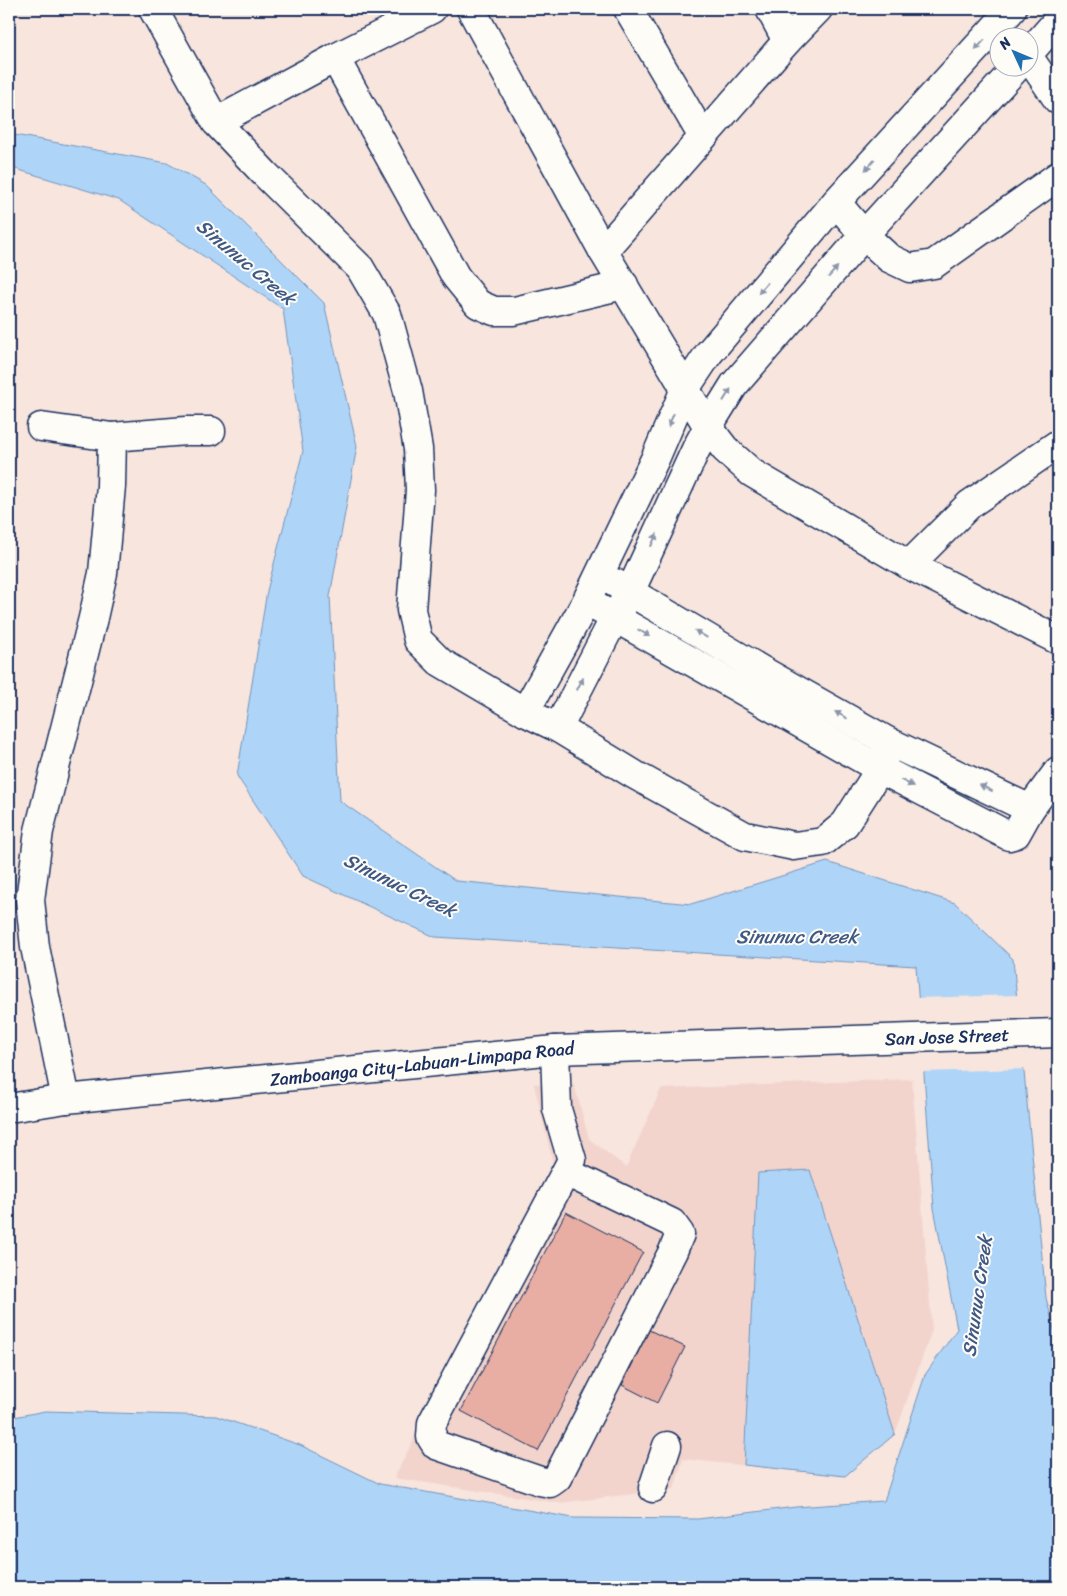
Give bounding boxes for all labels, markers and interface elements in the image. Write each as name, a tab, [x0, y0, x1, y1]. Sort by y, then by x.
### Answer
north arrow	[990, 28, 1040, 78]
text: N	[992, 31, 1018, 56]
one-way arrow	[974, 39, 985, 52]
one-way arrow	[864, 159, 876, 171]
water label: Sinunuc Creek	[189, 210, 305, 316]
one-way arrow	[827, 265, 838, 278]
one-way arrow	[758, 281, 769, 294]
one-way arrow	[723, 389, 732, 402]
one-way arrow	[667, 413, 675, 428]
one-way arrow	[650, 533, 658, 547]
one-way arrow	[637, 629, 651, 638]
one-way arrow	[694, 629, 707, 638]
one-way arrow	[576, 677, 584, 692]
one-way arrow	[834, 711, 849, 719]
one-way arrow	[900, 779, 914, 787]
one-way arrow	[979, 784, 993, 792]
water label: Sinunuc Creek	[338, 843, 465, 928]
water label: Sinunuc Creek	[736, 920, 861, 953]
street label: San Jose Street	[884, 1019, 1010, 1055]
street label: Zamboanga City-Labuan-Limpapa Road	[268, 1032, 577, 1096]
water label: Sinunuc Creek	[952, 1231, 1002, 1359]

